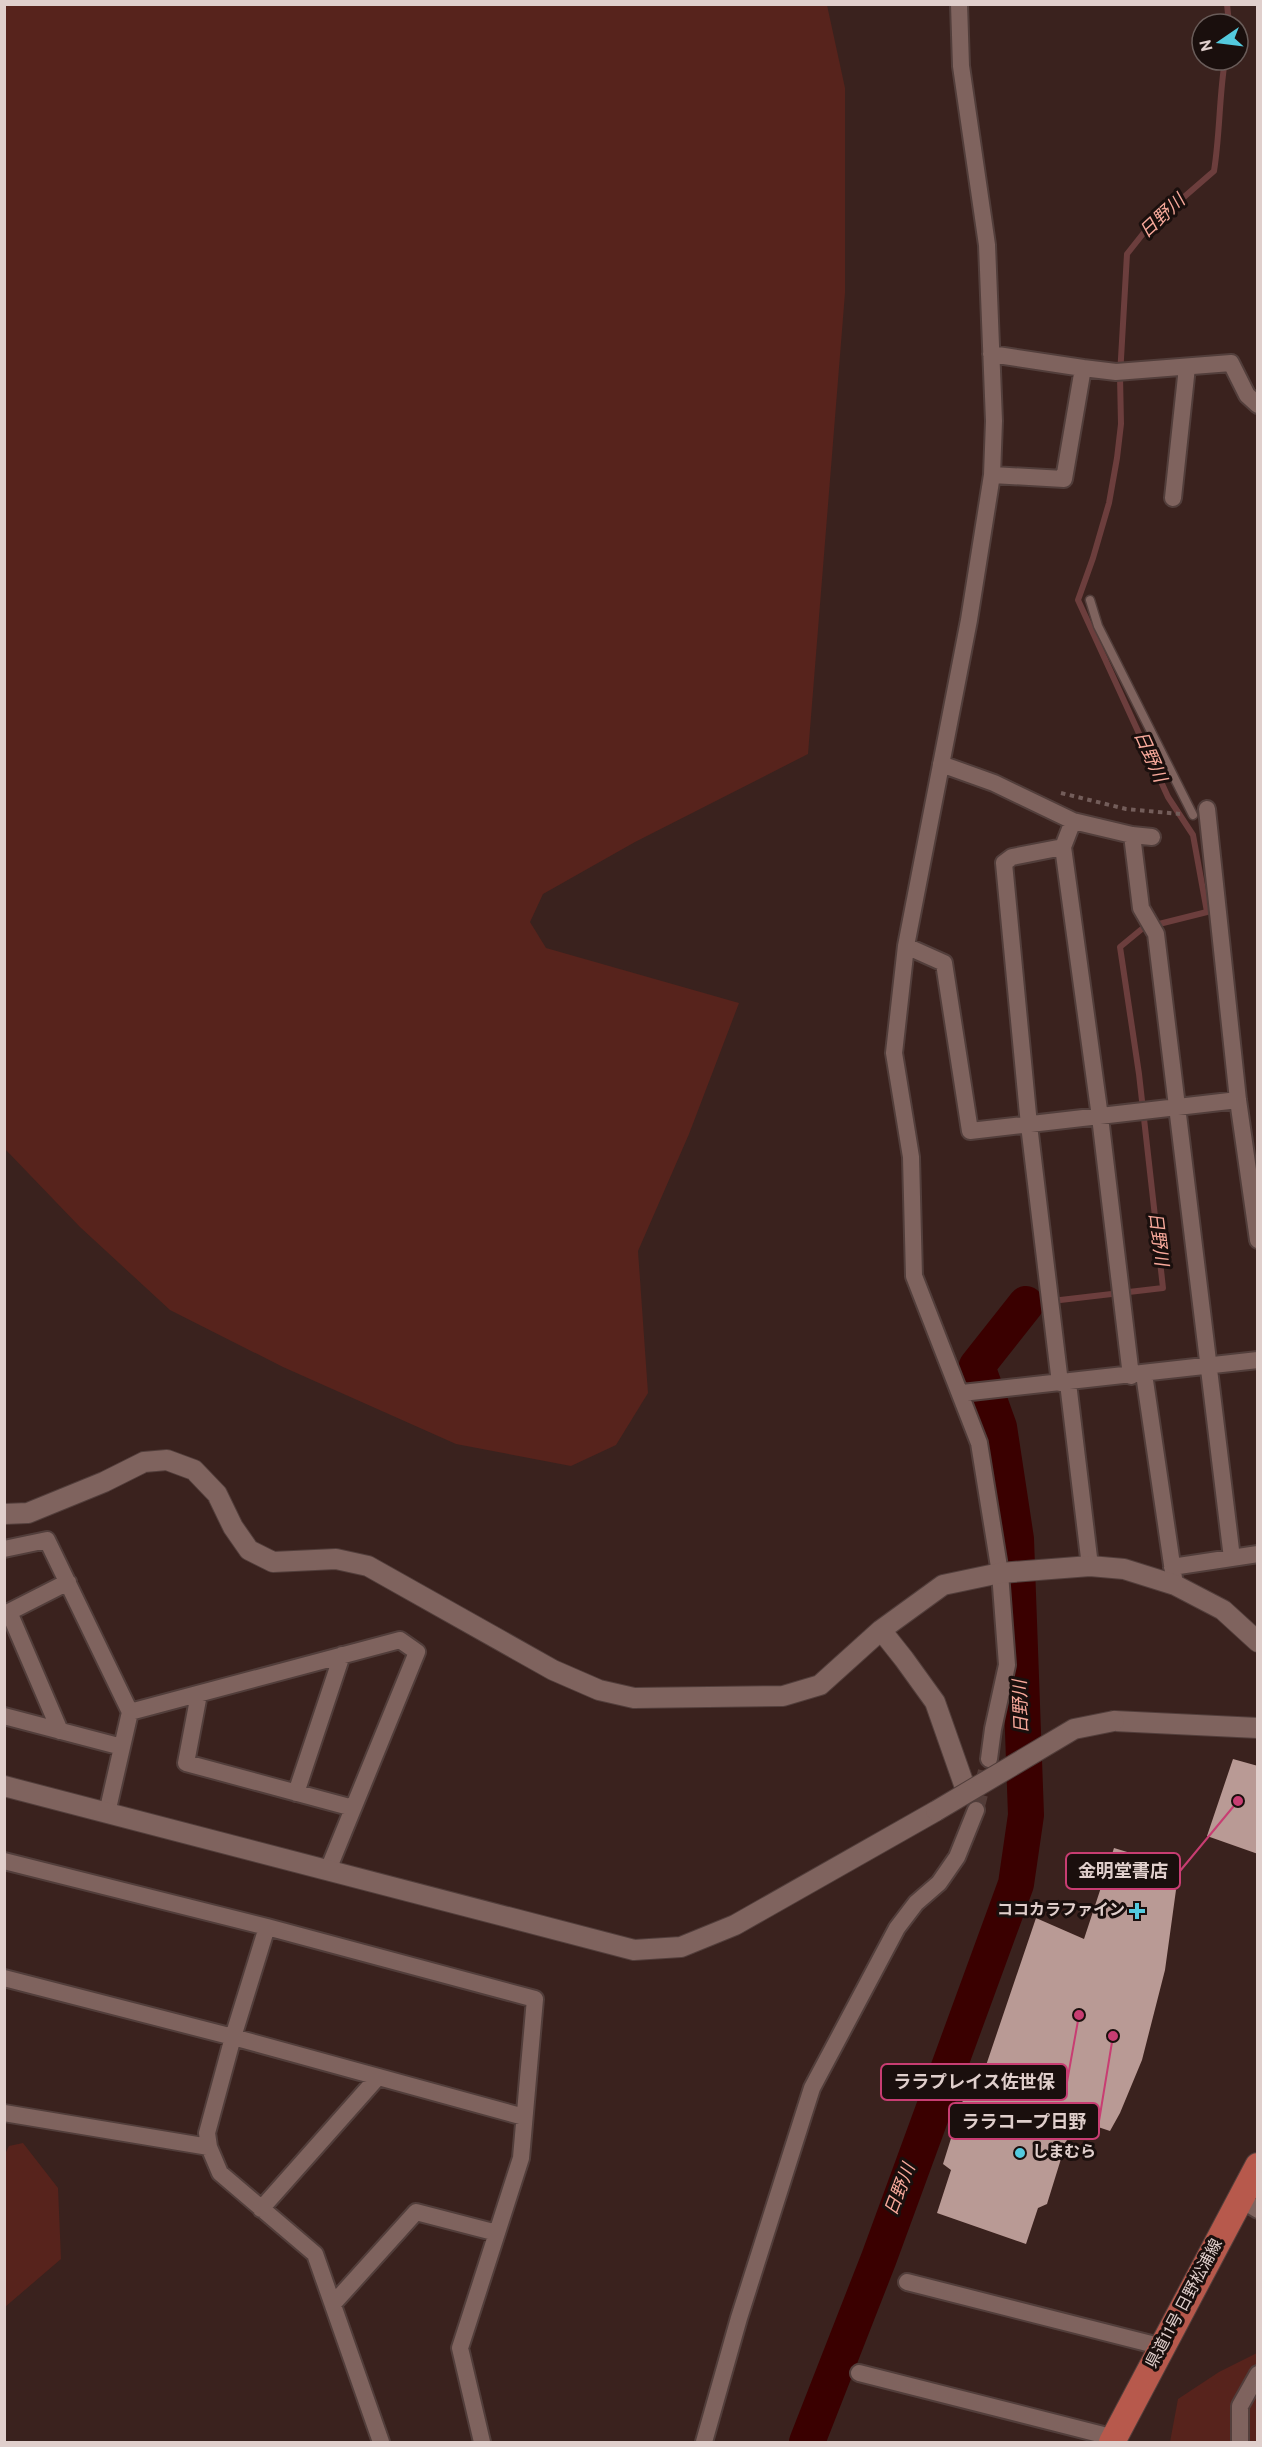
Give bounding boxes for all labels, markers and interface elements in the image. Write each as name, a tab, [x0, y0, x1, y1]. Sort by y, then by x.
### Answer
north arrow	[1190, 12, 1250, 72]
text: N	[1196, 37, 1218, 53]
water label: 日野川	[1135, 189, 1192, 244]
water label: 日野川	[1128, 728, 1171, 788]
water label: 日野川	[1142, 1211, 1172, 1269]
water label: 日野川	[1009, 1678, 1034, 1734]
callout: 金明堂書店	[1066, 1853, 1180, 1889]
text: 金明堂書店	[1078, 1861, 1168, 1884]
place label: ココカラファイン	[997, 1901, 1125, 1921]
marker: ココカラファイン	[1130, 1904, 1144, 1918]
callout: ララプレイス佐世保	[881, 2064, 1067, 2100]
text: ララプレイス佐世保	[893, 2072, 1056, 2095]
callout: ララコープ日野	[949, 2103, 1099, 2139]
text: ララコープ日野	[962, 2112, 1086, 2135]
place label: しまむら	[1032, 2143, 1096, 2163]
marker: しまむら	[1013, 2146, 1027, 2160]
water label: 日野川	[881, 2159, 922, 2219]
street label: 県道11号 日野松浦線	[1142, 2236, 1228, 2372]

